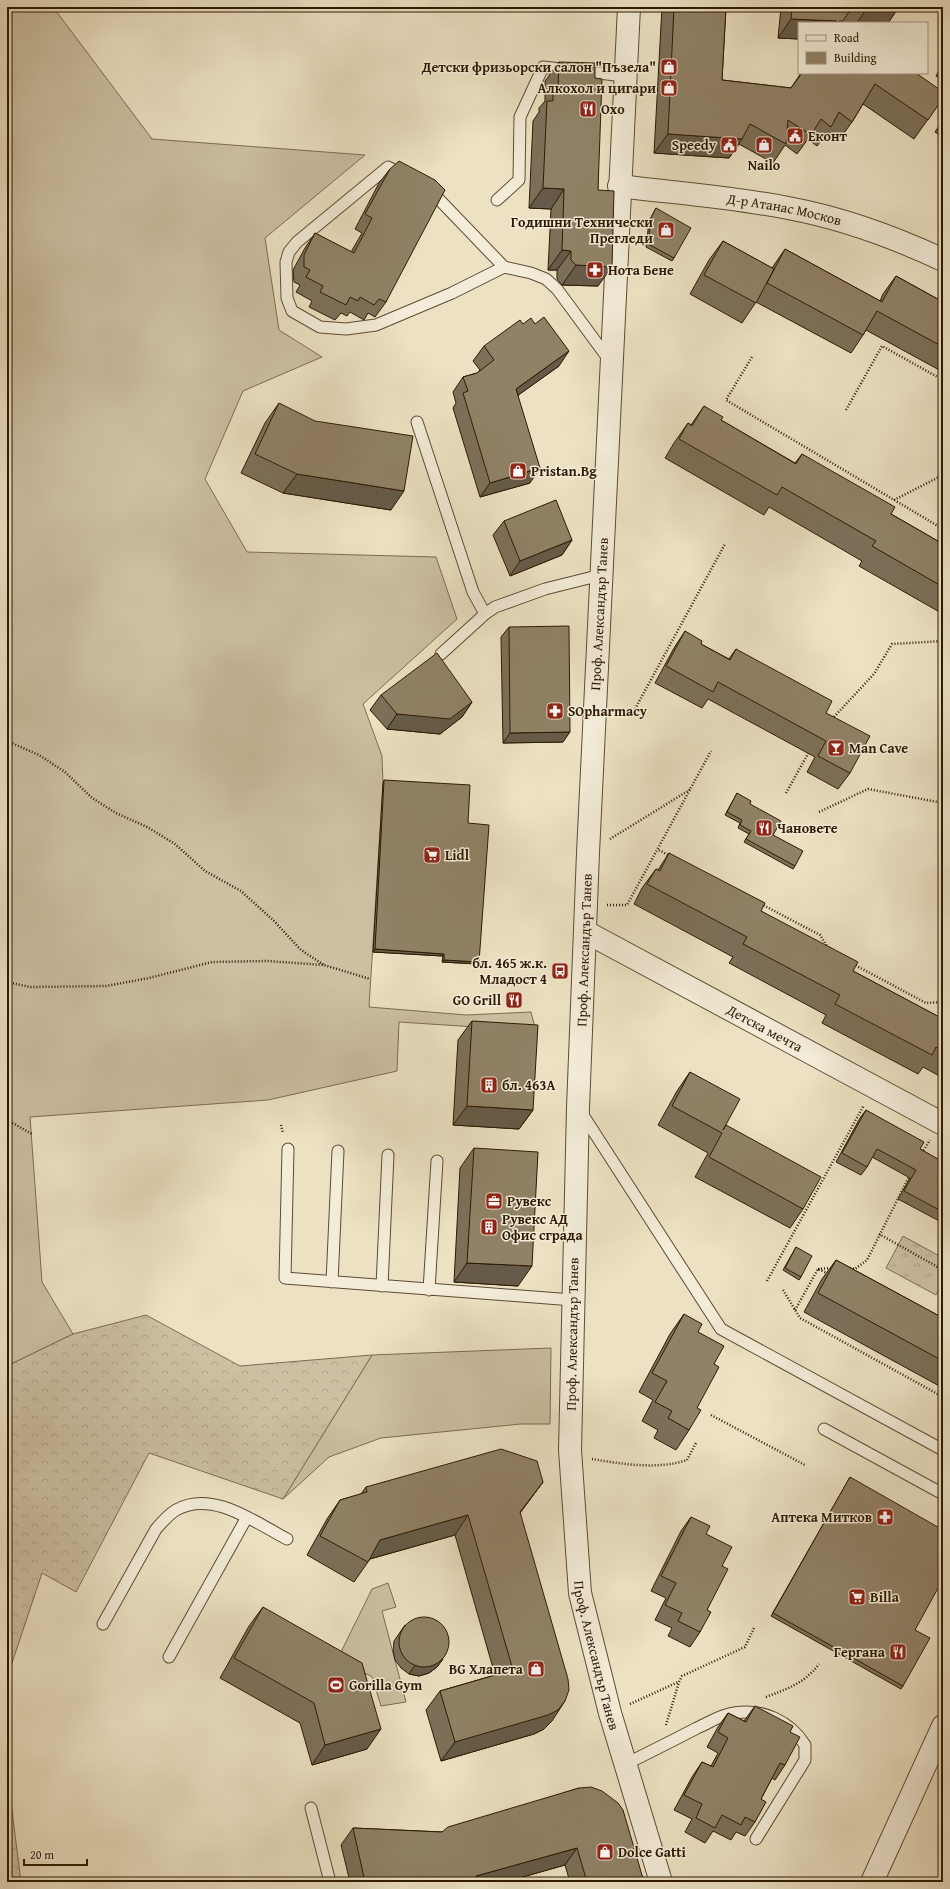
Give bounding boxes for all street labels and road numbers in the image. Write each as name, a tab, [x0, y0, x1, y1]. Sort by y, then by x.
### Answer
street label: Д-р Атанас Москов	[725, 188, 844, 230]
street label: Проф. Александър Танев	[585, 537, 613, 691]
street label: Проф. Александър Танев	[571, 873, 597, 1027]
street label: Детска мечта	[723, 999, 806, 1057]
street label: Проф. Александър Танев	[561, 1257, 583, 1411]
street label: Проф. Александър Танев	[569, 1580, 625, 1733]

